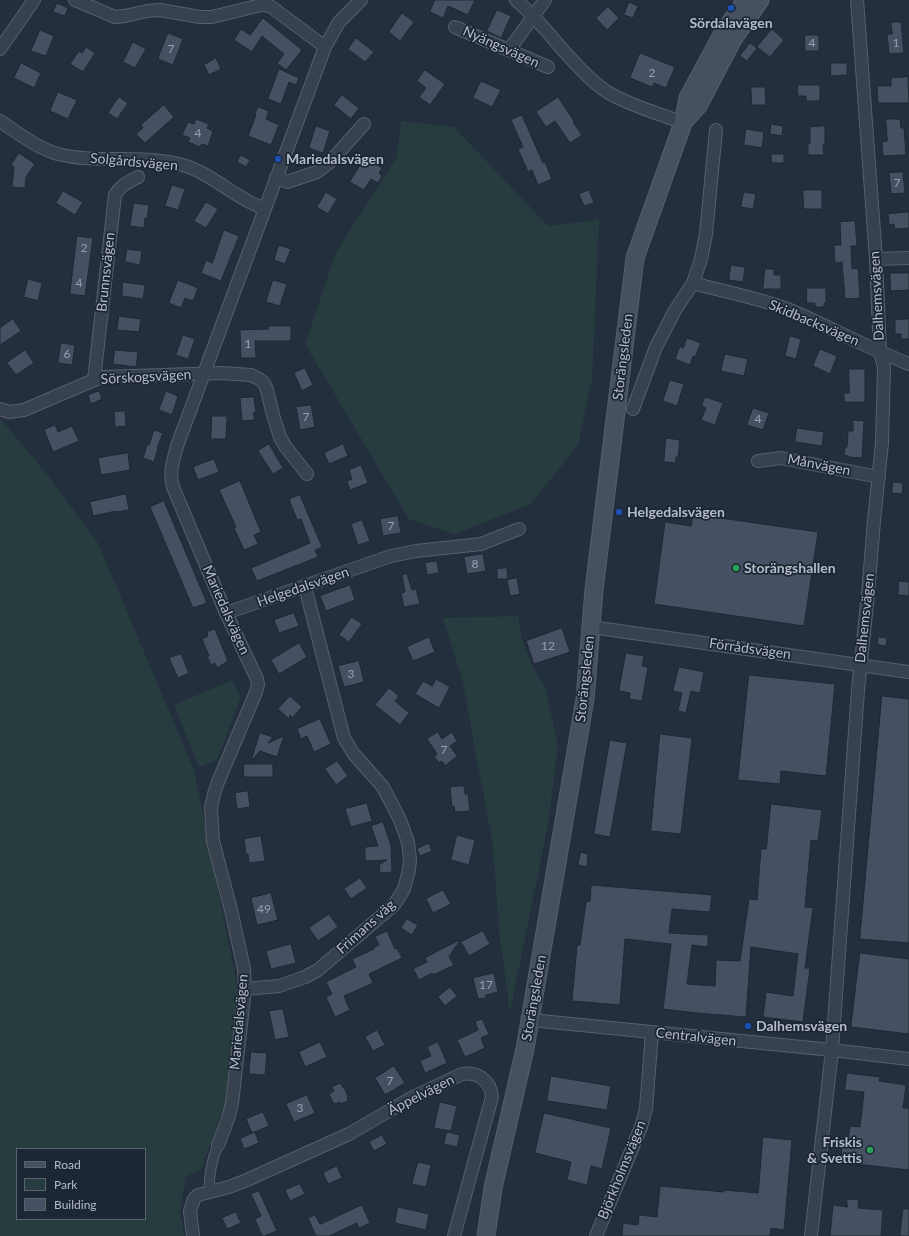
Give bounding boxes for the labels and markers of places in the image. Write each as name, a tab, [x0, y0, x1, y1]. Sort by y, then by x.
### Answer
marker: Sördalavägen	[726, 3, 736, 13]
place label: Sördalavägen	[689, 15, 773, 31]
place label: Mariedalsvägen	[286, 151, 384, 167]
marker: Mariedalsvägen	[273, 154, 283, 164]
place label: Helgedalsvägen	[627, 504, 725, 520]
marker: Helgedalsvägen	[614, 507, 624, 517]
place label: Storängshallen	[744, 560, 836, 576]
marker: Storängshallen	[731, 563, 741, 573]
place label: Dalhemsvägen	[756, 1018, 847, 1034]
marker: Dalhemsvägen	[743, 1021, 753, 1031]
place label: Friskis & Svettis	[807, 1134, 862, 1166]
marker: Friskis & Svettis	[865, 1145, 875, 1155]

